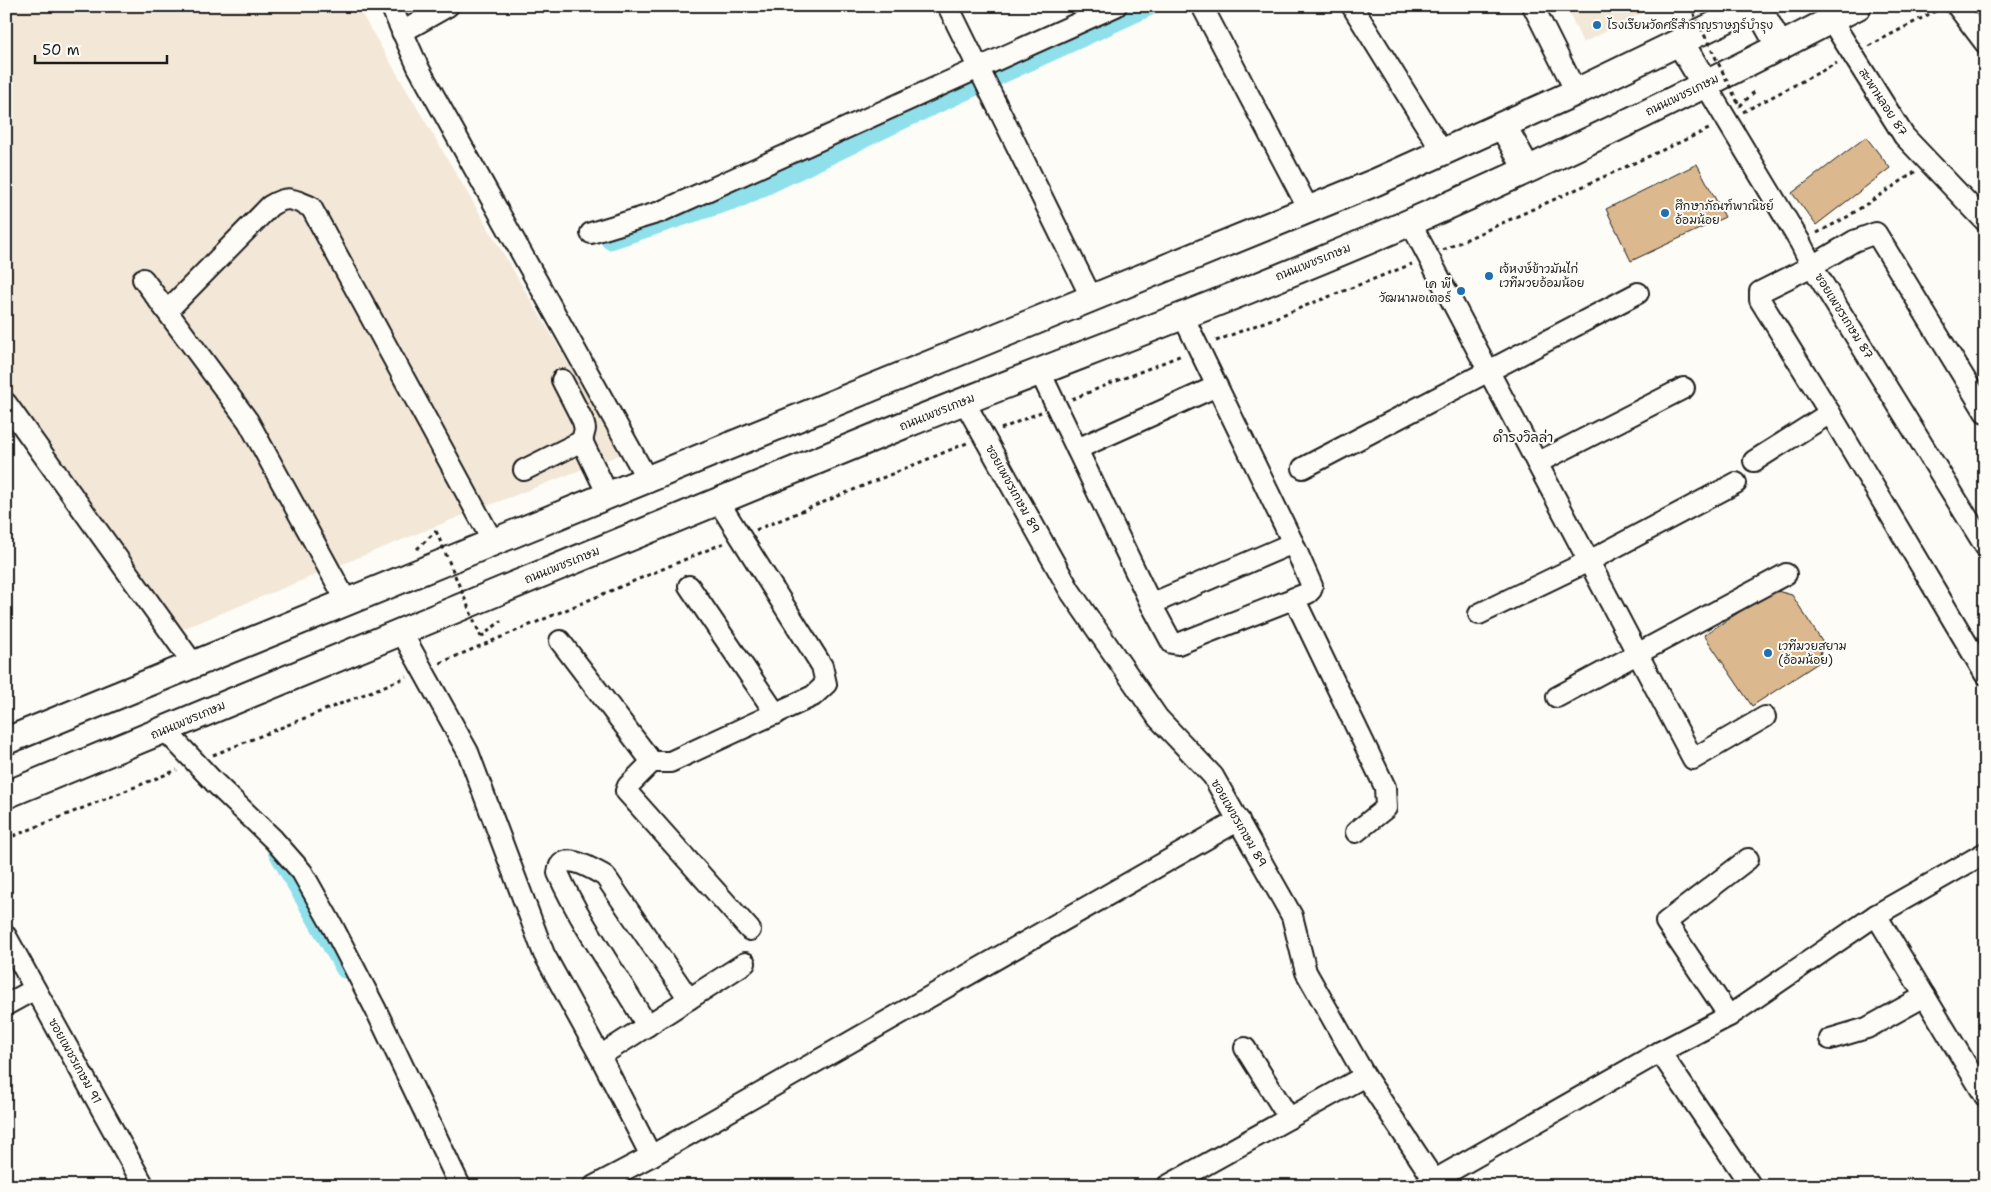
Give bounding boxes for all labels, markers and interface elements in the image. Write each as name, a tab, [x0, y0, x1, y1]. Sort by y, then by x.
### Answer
place label: โรงเรียนวัดศรีสําราญราษฎร์บํารุง	[1607, 17, 1773, 34]
marker: โรงเรียนวัดศรีสําราญราษฎร์บํารุง	[1591, 19, 1603, 31]
scale bar	[35, 32, 168, 64]
text: 50 m	[42, 40, 80, 60]
street label: สะพานลอย 87	[1855, 65, 1911, 139]
street label: ถนนเพชรเกษม	[1643, 70, 1721, 120]
place label: ศึกษาภัณฑ์พาณิชย์ อ้อมน้อย	[1675, 198, 1774, 228]
marker: ศึกษาภัณฑ์พาณิชย์ อ้อมน้อย	[1659, 207, 1671, 219]
street label: ถนนเพชรเกษม	[1273, 240, 1353, 284]
place label: เจ้หงษ์ข้าวมันไก่ เวทีมวยอ้อมน้อย	[1499, 261, 1584, 291]
marker: เจ้หงษ์ข้าวมันไก่ เวทีมวยอ้อมน้อย	[1483, 270, 1495, 282]
street label: ซอยเพชรเกษม 87	[1811, 270, 1877, 362]
place label: เค พี วัฒนามอเตอร์	[1379, 276, 1451, 306]
marker: เค พี วัฒนามอเตอร์	[1455, 285, 1467, 297]
street label: ถนนเพชรเกษม	[897, 390, 977, 434]
district label: ดำรงวิลล่า	[1493, 428, 1553, 446]
street label: ซอยเพชรเกษม 89	[982, 442, 1044, 536]
street label: ถนนเพชรเกษม	[522, 543, 602, 587]
place label: เวทีมวยสยาม (อ้อมน้อย)	[1778, 638, 1847, 668]
marker: เวทีมวยสยาม (อ้อมน้อย)	[1762, 647, 1774, 659]
street label: ถนนเพชรเกษม	[148, 697, 228, 743]
street label: ซอยเพชรเกษม 89	[1207, 776, 1271, 870]
street label: ซอยเพชรเกษม 91	[45, 1015, 105, 1107]

